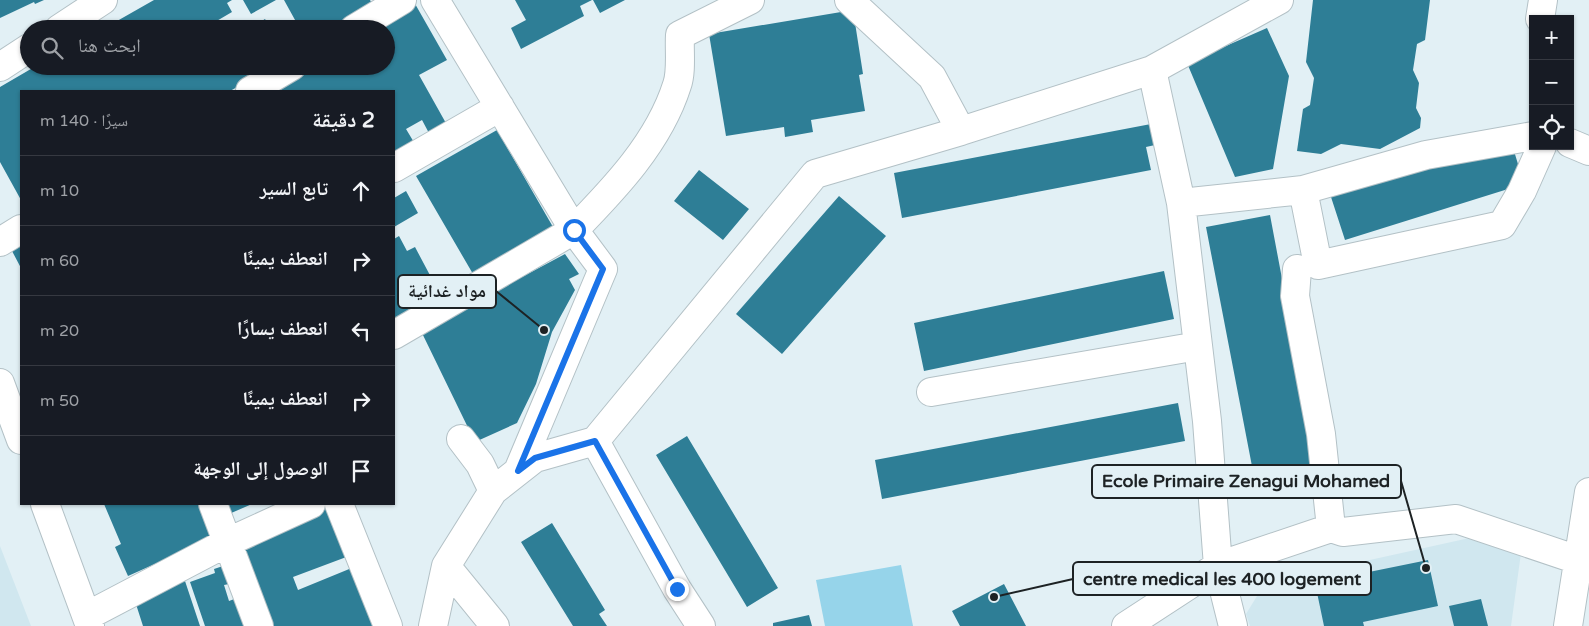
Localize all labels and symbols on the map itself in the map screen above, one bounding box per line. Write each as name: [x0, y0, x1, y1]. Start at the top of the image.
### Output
route start: [563, 219, 586, 242]
callout: مواد غدائية: [398, 275, 496, 308]
text: مواد غدائية: [408, 280, 486, 302]
callout: Ecole Primaire Zenagui Mohamed: [1092, 465, 1401, 498]
text: Ecole Primaire Zenagui Mohamed: [1102, 470, 1390, 492]
callout: centre medical les 400 logement: [1073, 562, 1371, 595]
text: centre medical les 400 logement: [1083, 568, 1361, 590]
route end: [666, 578, 689, 601]

